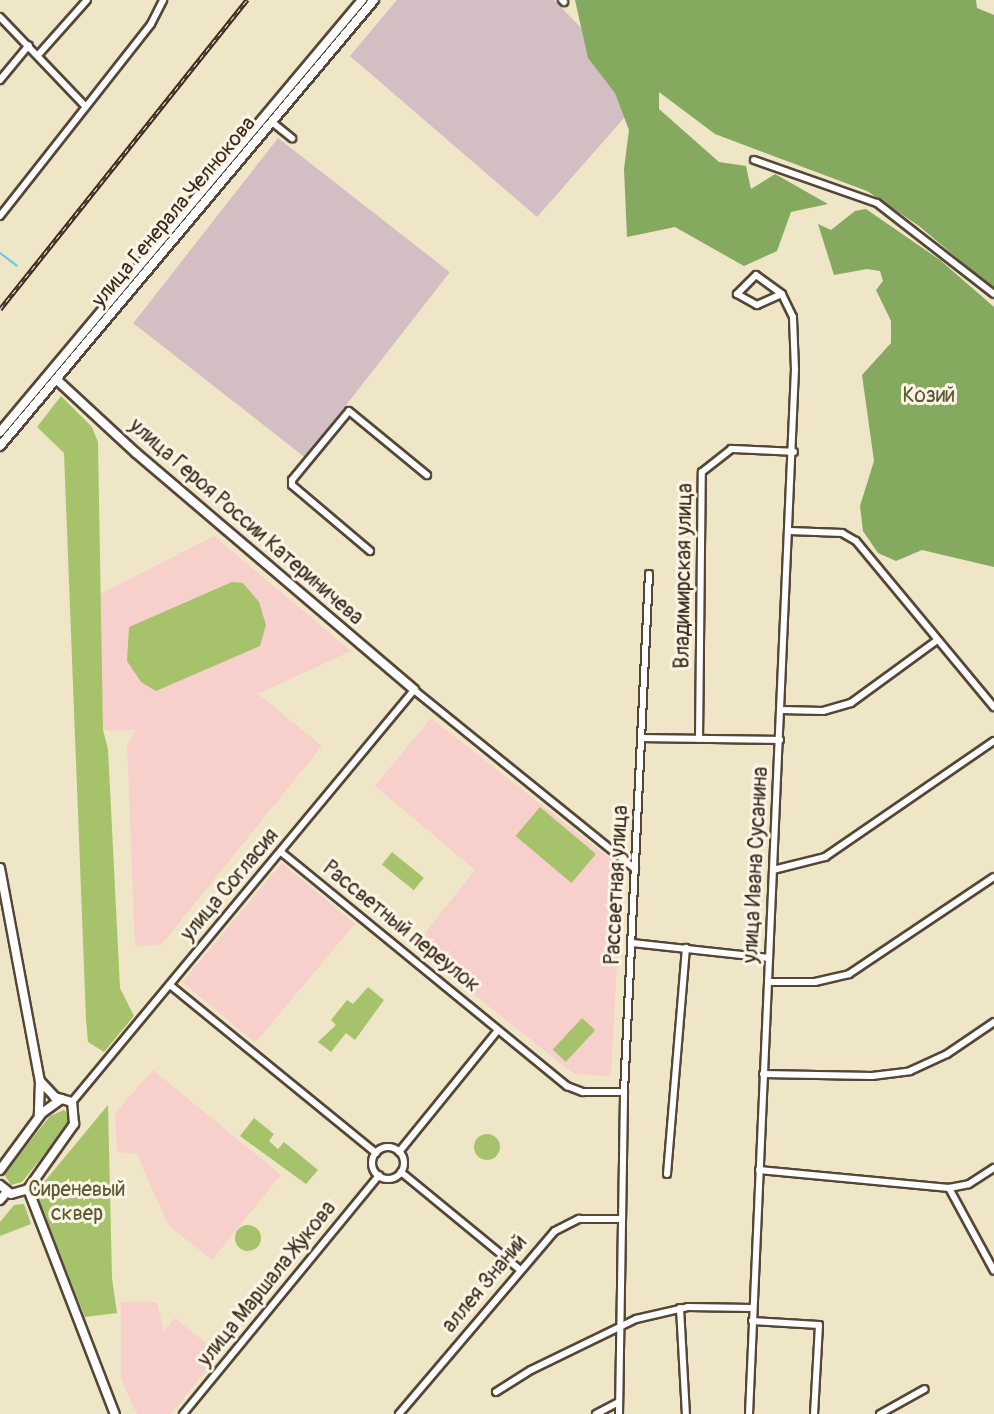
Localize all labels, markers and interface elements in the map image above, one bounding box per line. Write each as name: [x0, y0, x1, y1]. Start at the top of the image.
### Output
street label: улица Генерала Челнокова: [87, 112, 261, 312]
park label: Козий: [903, 383, 955, 409]
street label: улица Героя России Катериничева: [124, 413, 368, 631]
street label: Владимирская улица: [670, 483, 698, 669]
street label: улица Ивана Сусанина: [738, 766, 774, 964]
street label: Рассветная улица: [600, 805, 634, 965]
street label: улица Согласия: [176, 824, 284, 946]
street label: Рассветный переулок: [317, 856, 485, 998]
park label: Сиреневый сквер: [28, 1177, 126, 1227]
street label: улица Маршала Жукова: [193, 1196, 341, 1372]
street label: аллея Знаний: [437, 1230, 533, 1338]

